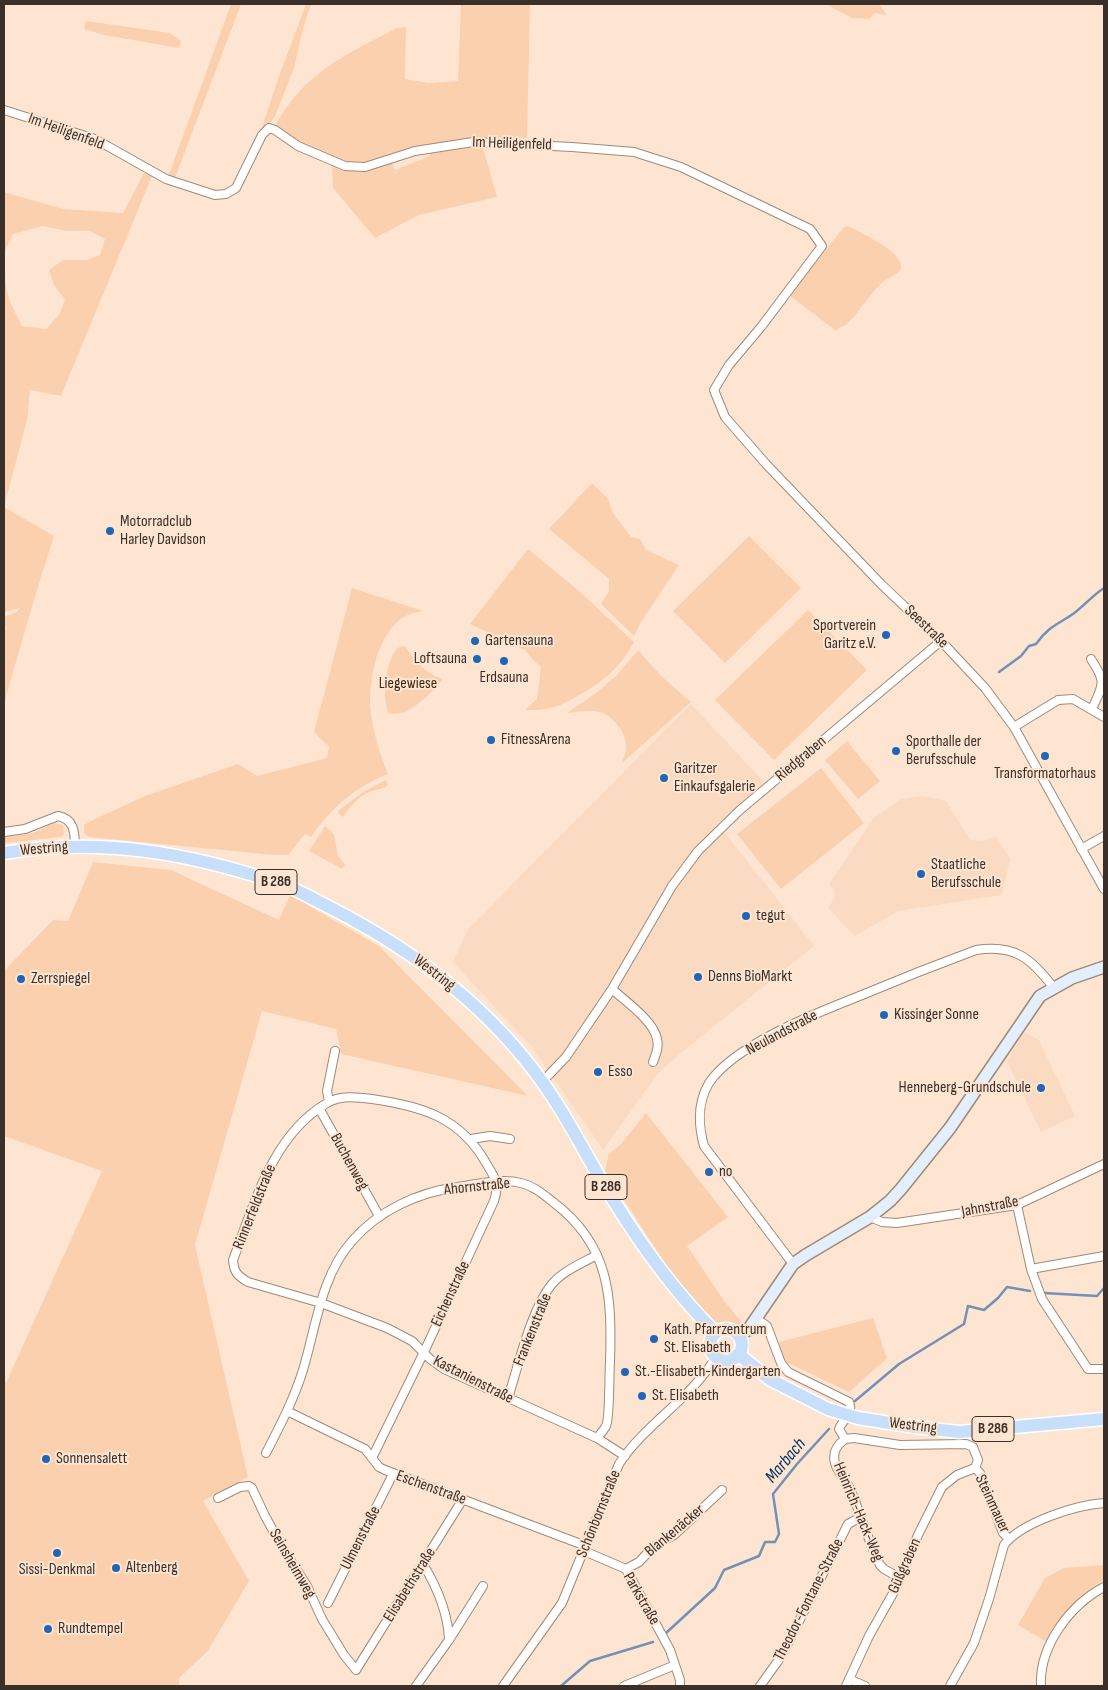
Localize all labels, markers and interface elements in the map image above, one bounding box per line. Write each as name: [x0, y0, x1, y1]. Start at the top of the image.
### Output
street label: Im Heiligenfeld: [25, 109, 107, 155]
street label: Im Heiligenfeld: [472, 133, 552, 155]
place label: Motorradclub Harley Davidson: [120, 512, 206, 550]
marker: Motorradclub Harley Davidson: [104, 525, 116, 537]
street label: Seestraße: [900, 601, 952, 653]
place label: Sportverein Garitz e.V.: [813, 616, 876, 654]
marker: Sportverein Garitz e.V.: [880, 629, 892, 641]
place label: Gartensauna: [485, 631, 553, 651]
marker: Gartensauna: [469, 635, 481, 647]
place label: Loftsauna: [414, 649, 467, 669]
marker: Loftsauna: [471, 653, 483, 665]
marker: Erdsauna: [498, 655, 510, 667]
place label: Erdsauna: [479, 668, 529, 688]
park label: Liegewiese: [379, 674, 437, 694]
place label: FitnessArena: [501, 730, 571, 750]
street label: Riedgraben: [772, 732, 830, 786]
place label: Sporthalle der Berufsschule: [906, 732, 981, 770]
marker: FitnessArena: [485, 734, 497, 746]
marker: Sporthalle der Berufsschule: [890, 745, 902, 757]
marker: Transformatorhaus: [1039, 750, 1051, 762]
place label: Garitzer Einkaufsgalerie: [674, 759, 755, 797]
place label: Transformatorhaus: [994, 764, 1096, 784]
marker: Garitzer Einkaufsgalerie: [658, 772, 670, 784]
street label: Westring: [19, 837, 69, 861]
place label: Staatliche Berufsschule: [931, 855, 1001, 893]
marker: Staatliche Berufsschule: [915, 868, 927, 880]
road number: B 286: [255, 870, 297, 894]
place label: tegut: [756, 906, 785, 926]
marker: tegut: [740, 910, 752, 922]
street label: Westring: [409, 951, 459, 995]
place label: Denns BioMarkt: [708, 967, 792, 987]
place label: Zerrspiegel: [31, 969, 90, 989]
marker: Denns BioMarkt: [692, 971, 704, 983]
marker: Zerrspiegel: [15, 973, 27, 985]
place label: Kissinger Sonne: [894, 1005, 979, 1025]
street label: Neulandstraße: [743, 1006, 821, 1060]
marker: Kissinger Sonne: [878, 1009, 890, 1021]
place label: Esso: [608, 1062, 633, 1082]
marker: Esso: [592, 1066, 604, 1078]
place label: Henneberg-Grundschule: [899, 1078, 1031, 1098]
marker: Henneberg-Grundschule: [1035, 1082, 1047, 1094]
street label: Buchenweg: [326, 1130, 372, 1194]
street label: Rinnerfeldstraße: [229, 1162, 281, 1252]
place label: no: [719, 1162, 732, 1182]
marker: no: [703, 1166, 715, 1178]
street label: Ahornstraße: [443, 1174, 511, 1200]
road number: B 286: [585, 1174, 627, 1200]
street label: Jahnstraße: [960, 1192, 1020, 1222]
street label: Eichenstraße: [427, 1258, 475, 1330]
street label: Frankenstraße: [510, 1291, 556, 1369]
place label: Kath. Pfarrzentrum St. Elisabeth: [664, 1320, 767, 1358]
marker: Kath. Pfarrzentrum St. Elisabeth: [648, 1333, 660, 1345]
street label: Kastanienstraße: [430, 1352, 516, 1408]
place label: St.-Elisabeth-Kindergarten: [635, 1362, 781, 1382]
marker: St.-Elisabeth-Kindergarten: [619, 1366, 631, 1378]
place label: St. Elisabeth: [652, 1386, 719, 1406]
marker: St. Elisabeth: [636, 1390, 648, 1402]
street label: Westring: [888, 1414, 938, 1438]
road number: B 286: [972, 1416, 1014, 1442]
water label: Marbach: [761, 1434, 811, 1488]
place label: Sonnensalett: [56, 1449, 127, 1469]
marker: Sonnensalett: [40, 1453, 52, 1465]
street label: Heinrich-Hack-Weg: [828, 1459, 888, 1565]
street label: Eschenstraße: [393, 1466, 469, 1510]
street label: Schönbornstraße: [573, 1467, 625, 1561]
street label: Steinmauer: [970, 1472, 1014, 1536]
street label: Blankenäcker: [641, 1501, 709, 1561]
street label: Ulmenstraße: [337, 1503, 385, 1573]
street label: Seinsheimweg: [264, 1526, 320, 1602]
street label: Theodor-Fontane-Straße: [770, 1536, 848, 1664]
street label: Güßgraben: [884, 1536, 926, 1596]
street label: Elisabethstraße: [380, 1544, 440, 1626]
marker: Sissi-Denkmal: [51, 1547, 63, 1559]
place label: Altenberg: [126, 1558, 178, 1578]
place label: Sissi-Denkmal: [19, 1560, 95, 1580]
marker: Altenberg: [110, 1562, 122, 1574]
street label: Parkstraße: [618, 1569, 664, 1629]
place label: Rundtempel: [58, 1619, 123, 1639]
marker: Rundtempel: [42, 1623, 54, 1635]

